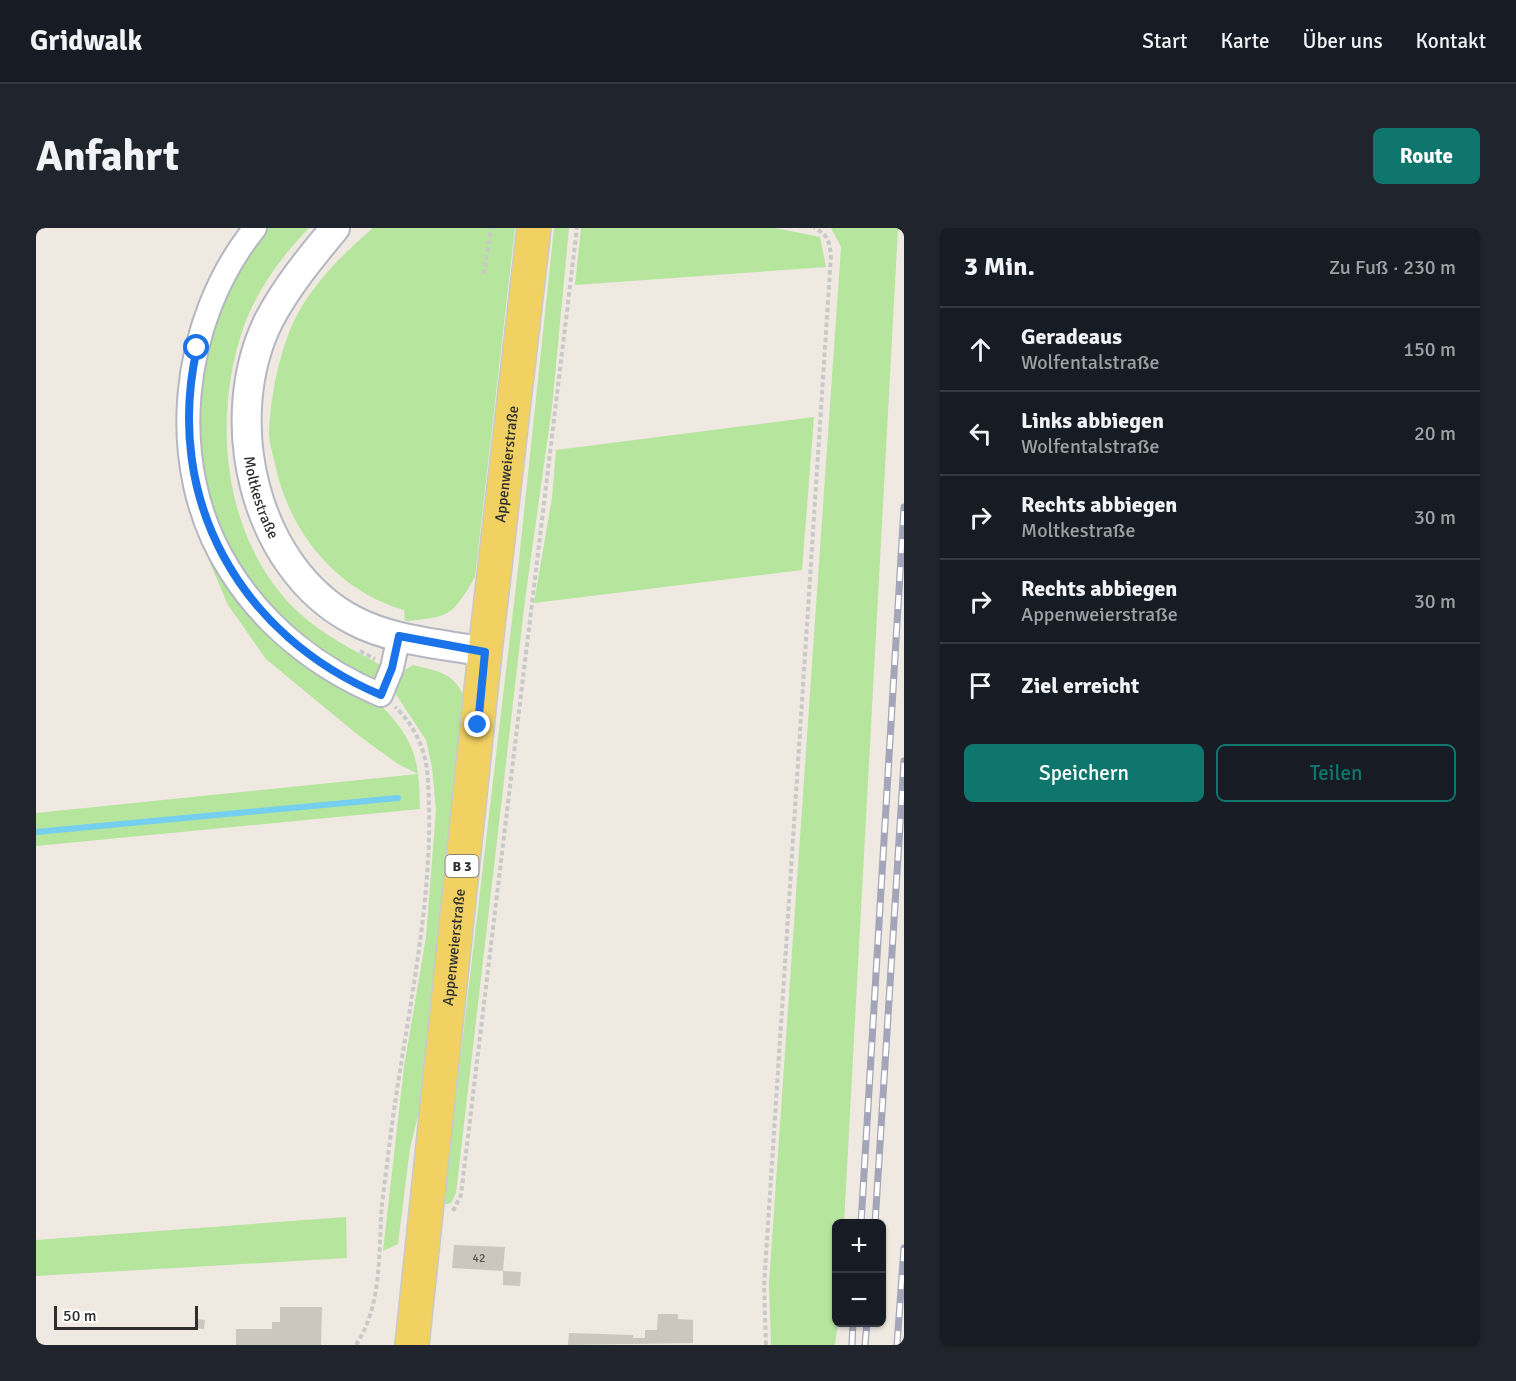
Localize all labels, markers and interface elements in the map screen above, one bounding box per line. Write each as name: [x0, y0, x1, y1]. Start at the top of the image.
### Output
text: Gridwalk: [30, 24, 142, 58]
text: Start: [1142, 28, 1187, 54]
text: Karte: [1220, 28, 1269, 54]
text: Über uns: [1302, 28, 1383, 54]
text: Kontakt: [1416, 28, 1486, 54]
button: Route: [1373, 128, 1480, 184]
text: Anfahrt: [36, 131, 179, 182]
text: 3 Min.: [964, 251, 1035, 283]
text: Zu Fuß · 230 m: [1329, 255, 1456, 280]
text: Geradeaus: [1021, 323, 1122, 350]
icon: ahead: [964, 333, 997, 366]
route start: [183, 334, 209, 360]
text: 150 m: [1403, 337, 1456, 362]
text: Wolfentalstraße: [1021, 350, 1159, 375]
street label: Appenweierstraße: [491, 405, 522, 524]
text: Links abbiegen: [1021, 407, 1164, 434]
icon: left: [964, 417, 997, 450]
text: 20 m: [1414, 421, 1456, 446]
text: Wolfentalstraße: [1021, 434, 1159, 459]
street label: Moltkestraße: [240, 455, 283, 542]
text: Rechts abbiegen: [1021, 491, 1177, 518]
icon: right: [964, 501, 997, 534]
text: 30 m: [1414, 505, 1456, 530]
text: Moltkestraße: [1021, 518, 1135, 543]
text: Rechts abbiegen: [1021, 575, 1177, 602]
icon: right: [964, 585, 997, 618]
text: 30 m: [1414, 589, 1456, 614]
text: Appenweierstraße: [1021, 602, 1178, 627]
icon: arrive: [964, 669, 997, 702]
text: Ziel erreicht: [1021, 672, 1139, 699]
route end: [464, 711, 490, 737]
button: Speichern: [964, 744, 1204, 802]
button: Teilen: [1216, 744, 1456, 802]
road number: B 3: [446, 855, 478, 877]
street label: Appenweierstraße: [439, 888, 469, 1007]
map controls: [832, 1219, 886, 1327]
button: +: [832, 1219, 886, 1273]
house number: 42: [473, 1251, 485, 1266]
button: −: [832, 1273, 886, 1327]
scale bar: [54, 1303, 198, 1330]
text: 50 m: [63, 1306, 97, 1326]

